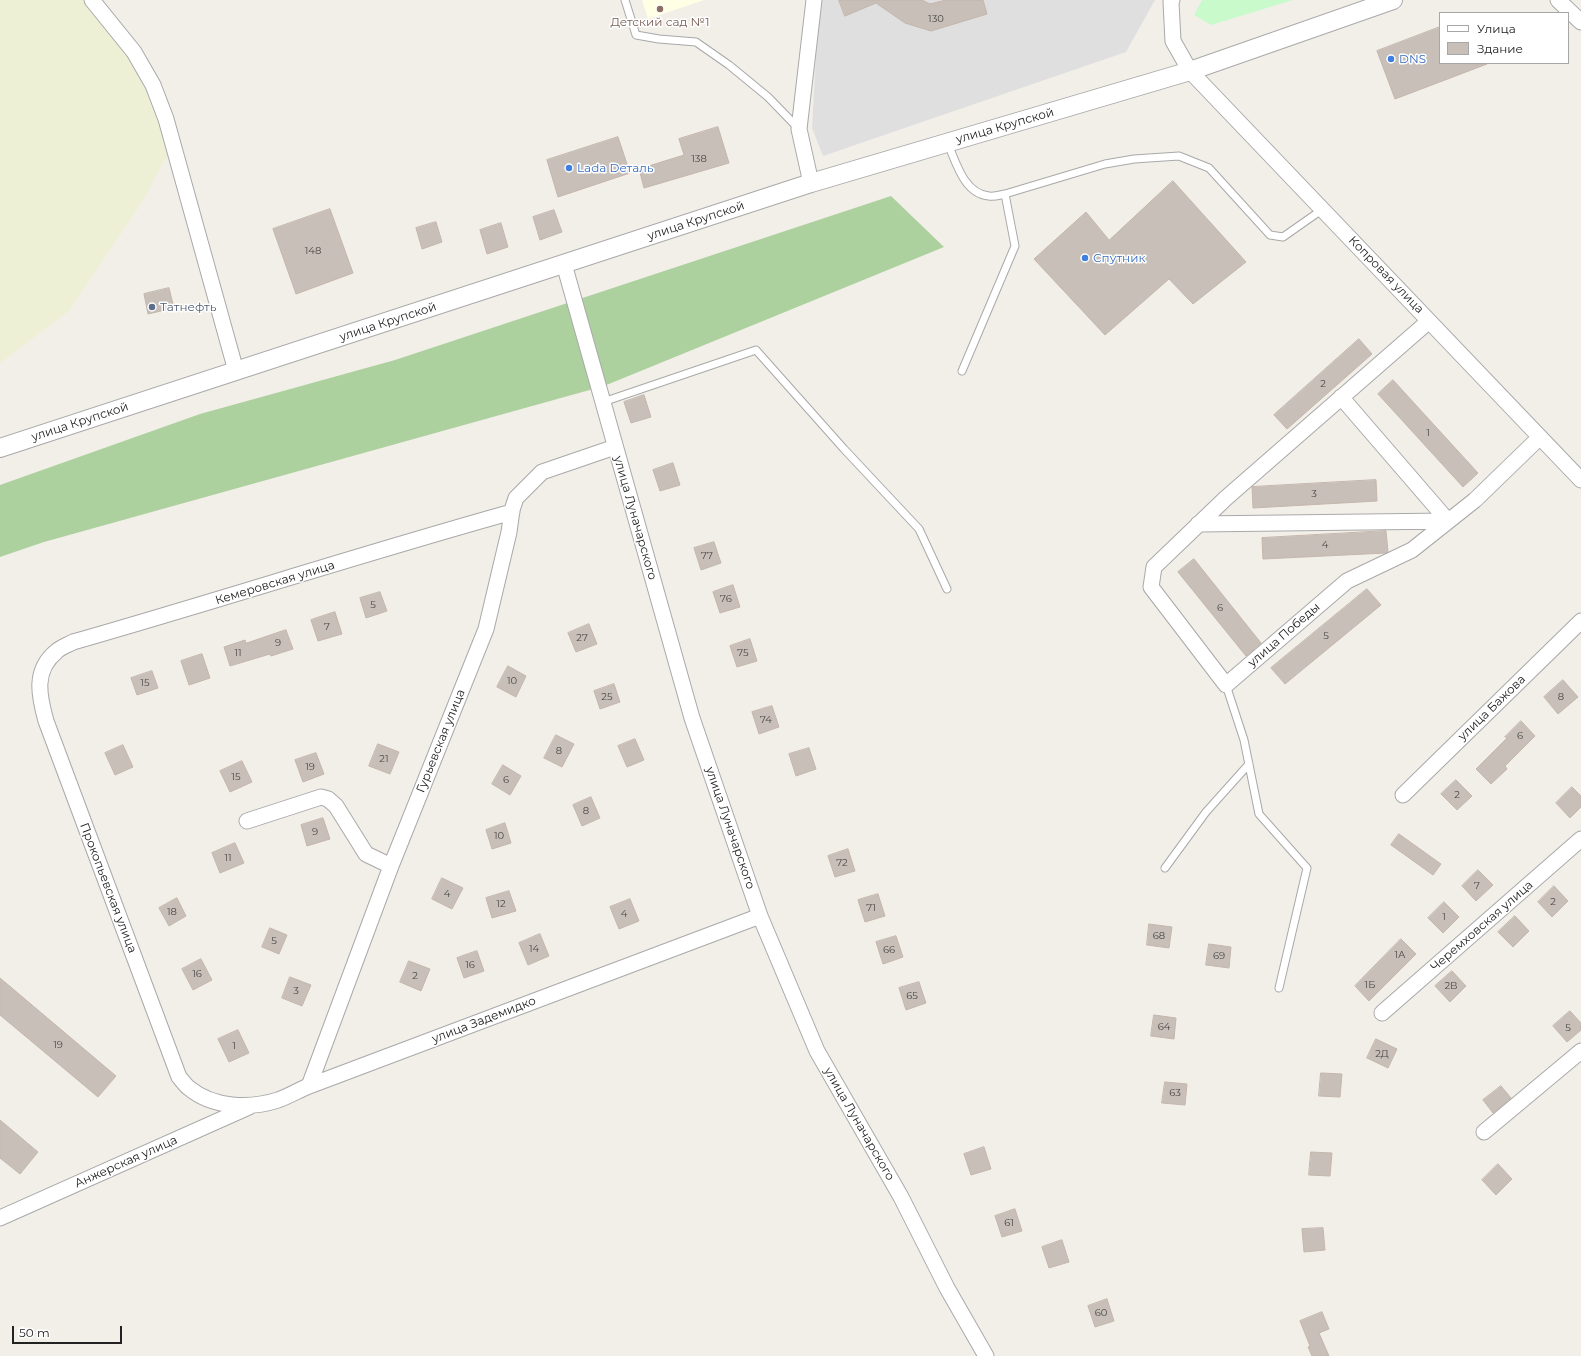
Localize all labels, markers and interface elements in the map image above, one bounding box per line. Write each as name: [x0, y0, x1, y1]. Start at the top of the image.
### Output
marker: Детский сад №1: [655, 4, 665, 14]
legend: [1439, 12, 1569, 64]
house number: 130: [928, 13, 944, 25]
place label: Детский сад №1: [610, 15, 710, 29]
text: Улица: [1477, 21, 1516, 36]
text: Здание: [1477, 41, 1523, 56]
place label: DNS: [1399, 52, 1426, 66]
marker: DNS: [1386, 54, 1396, 64]
street label: улица Крупской: [954, 105, 1056, 147]
house number: 138: [691, 153, 707, 165]
place label: Lada Dеталь: [577, 161, 654, 175]
marker: Lada Dеталь: [564, 163, 574, 173]
street label: улица Крупской: [646, 199, 746, 243]
street label: Копровая улица: [1345, 233, 1427, 317]
house number: 148: [305, 245, 321, 257]
place label: Спутник: [1093, 251, 1145, 265]
marker: Спутник: [1080, 253, 1090, 263]
place label: Татнефть: [160, 300, 217, 314]
street label: улица Крупской: [338, 300, 438, 344]
marker: Татнефть: [147, 302, 157, 312]
house number: 2: [1320, 378, 1326, 390]
street label: улица Крупской: [30, 400, 130, 444]
house number: 1: [1426, 427, 1430, 439]
street label: улица Луначарского: [610, 454, 660, 582]
house number: 3: [1311, 488, 1317, 500]
house number: 4: [1322, 539, 1328, 551]
house number: 77: [701, 550, 713, 562]
street label: Кемеровская улица: [214, 558, 336, 608]
house number: 76: [720, 593, 732, 605]
house number: 5: [370, 599, 376, 611]
street label: улица Победы: [1245, 600, 1323, 670]
house number: 6: [1217, 602, 1223, 614]
house number: 7: [324, 621, 330, 633]
house number: 5: [1323, 630, 1329, 642]
house number: 27: [576, 632, 588, 644]
house number: 9: [275, 637, 281, 649]
house number: 11: [234, 647, 242, 659]
house number: 75: [737, 647, 749, 659]
street label: улица Бажова: [1455, 672, 1529, 744]
house number: 10: [507, 675, 517, 687]
house number: 15: [140, 677, 150, 689]
street label: Гурьевская улица: [414, 687, 468, 795]
house number: 25: [601, 691, 613, 703]
house number: 8: [1558, 691, 1564, 703]
house number: 74: [760, 714, 772, 726]
house number: 6: [1517, 730, 1523, 742]
house number: 8: [556, 745, 562, 757]
house number: 21: [379, 753, 389, 765]
house number: 19: [305, 761, 315, 773]
street label: улица Луначарского: [702, 765, 758, 891]
house number: 15: [231, 771, 241, 783]
house number: 6: [503, 774, 509, 786]
house number: 2: [1454, 789, 1460, 801]
house number: 8: [583, 805, 589, 817]
street label: Прокопьевская улица: [77, 821, 139, 955]
house number: 9: [312, 826, 318, 838]
house number: 10: [494, 830, 504, 842]
house number: 11: [224, 852, 232, 864]
house number: 72: [836, 857, 848, 869]
street label: Черемховская улица: [1428, 878, 1536, 974]
house number: 7: [1474, 880, 1480, 892]
house number: 4: [444, 888, 450, 900]
house number: 2: [1550, 896, 1556, 908]
house number: 12: [496, 898, 506, 910]
house number: 71: [866, 902, 876, 914]
house number: 18: [167, 906, 177, 918]
house number: 4: [621, 908, 627, 920]
house number: 1: [1442, 911, 1446, 923]
house number: 68: [1153, 930, 1165, 942]
house number: 5: [271, 935, 277, 947]
house number: 14: [529, 943, 539, 955]
house number: 66: [883, 944, 895, 956]
house number: 1А: [1394, 949, 1406, 961]
house number: 69: [1213, 950, 1225, 962]
house number: 16: [465, 959, 475, 971]
house number: 16: [192, 968, 202, 980]
house number: 2: [412, 970, 418, 982]
house number: 1Б: [1365, 979, 1375, 991]
house number: 2В: [1444, 980, 1458, 992]
house number: 3: [293, 985, 299, 997]
house number: 65: [906, 990, 918, 1002]
street label: улица Задемидко: [430, 994, 538, 1046]
house number: 64: [1158, 1021, 1170, 1033]
house number: 5: [1565, 1022, 1571, 1034]
house number: 19: [53, 1039, 63, 1051]
house number: 1: [232, 1040, 236, 1052]
house number: 2Д: [1375, 1048, 1389, 1060]
street label: улица Луначарского: [821, 1065, 897, 1183]
house number: 63: [1169, 1087, 1181, 1099]
street label: Анжерская улица: [72, 1133, 180, 1191]
house number: 61: [1004, 1217, 1014, 1229]
house number: 60: [1095, 1307, 1107, 1319]
scale bar: [14, 1318, 124, 1344]
text: 50 m: [19, 1325, 50, 1340]

